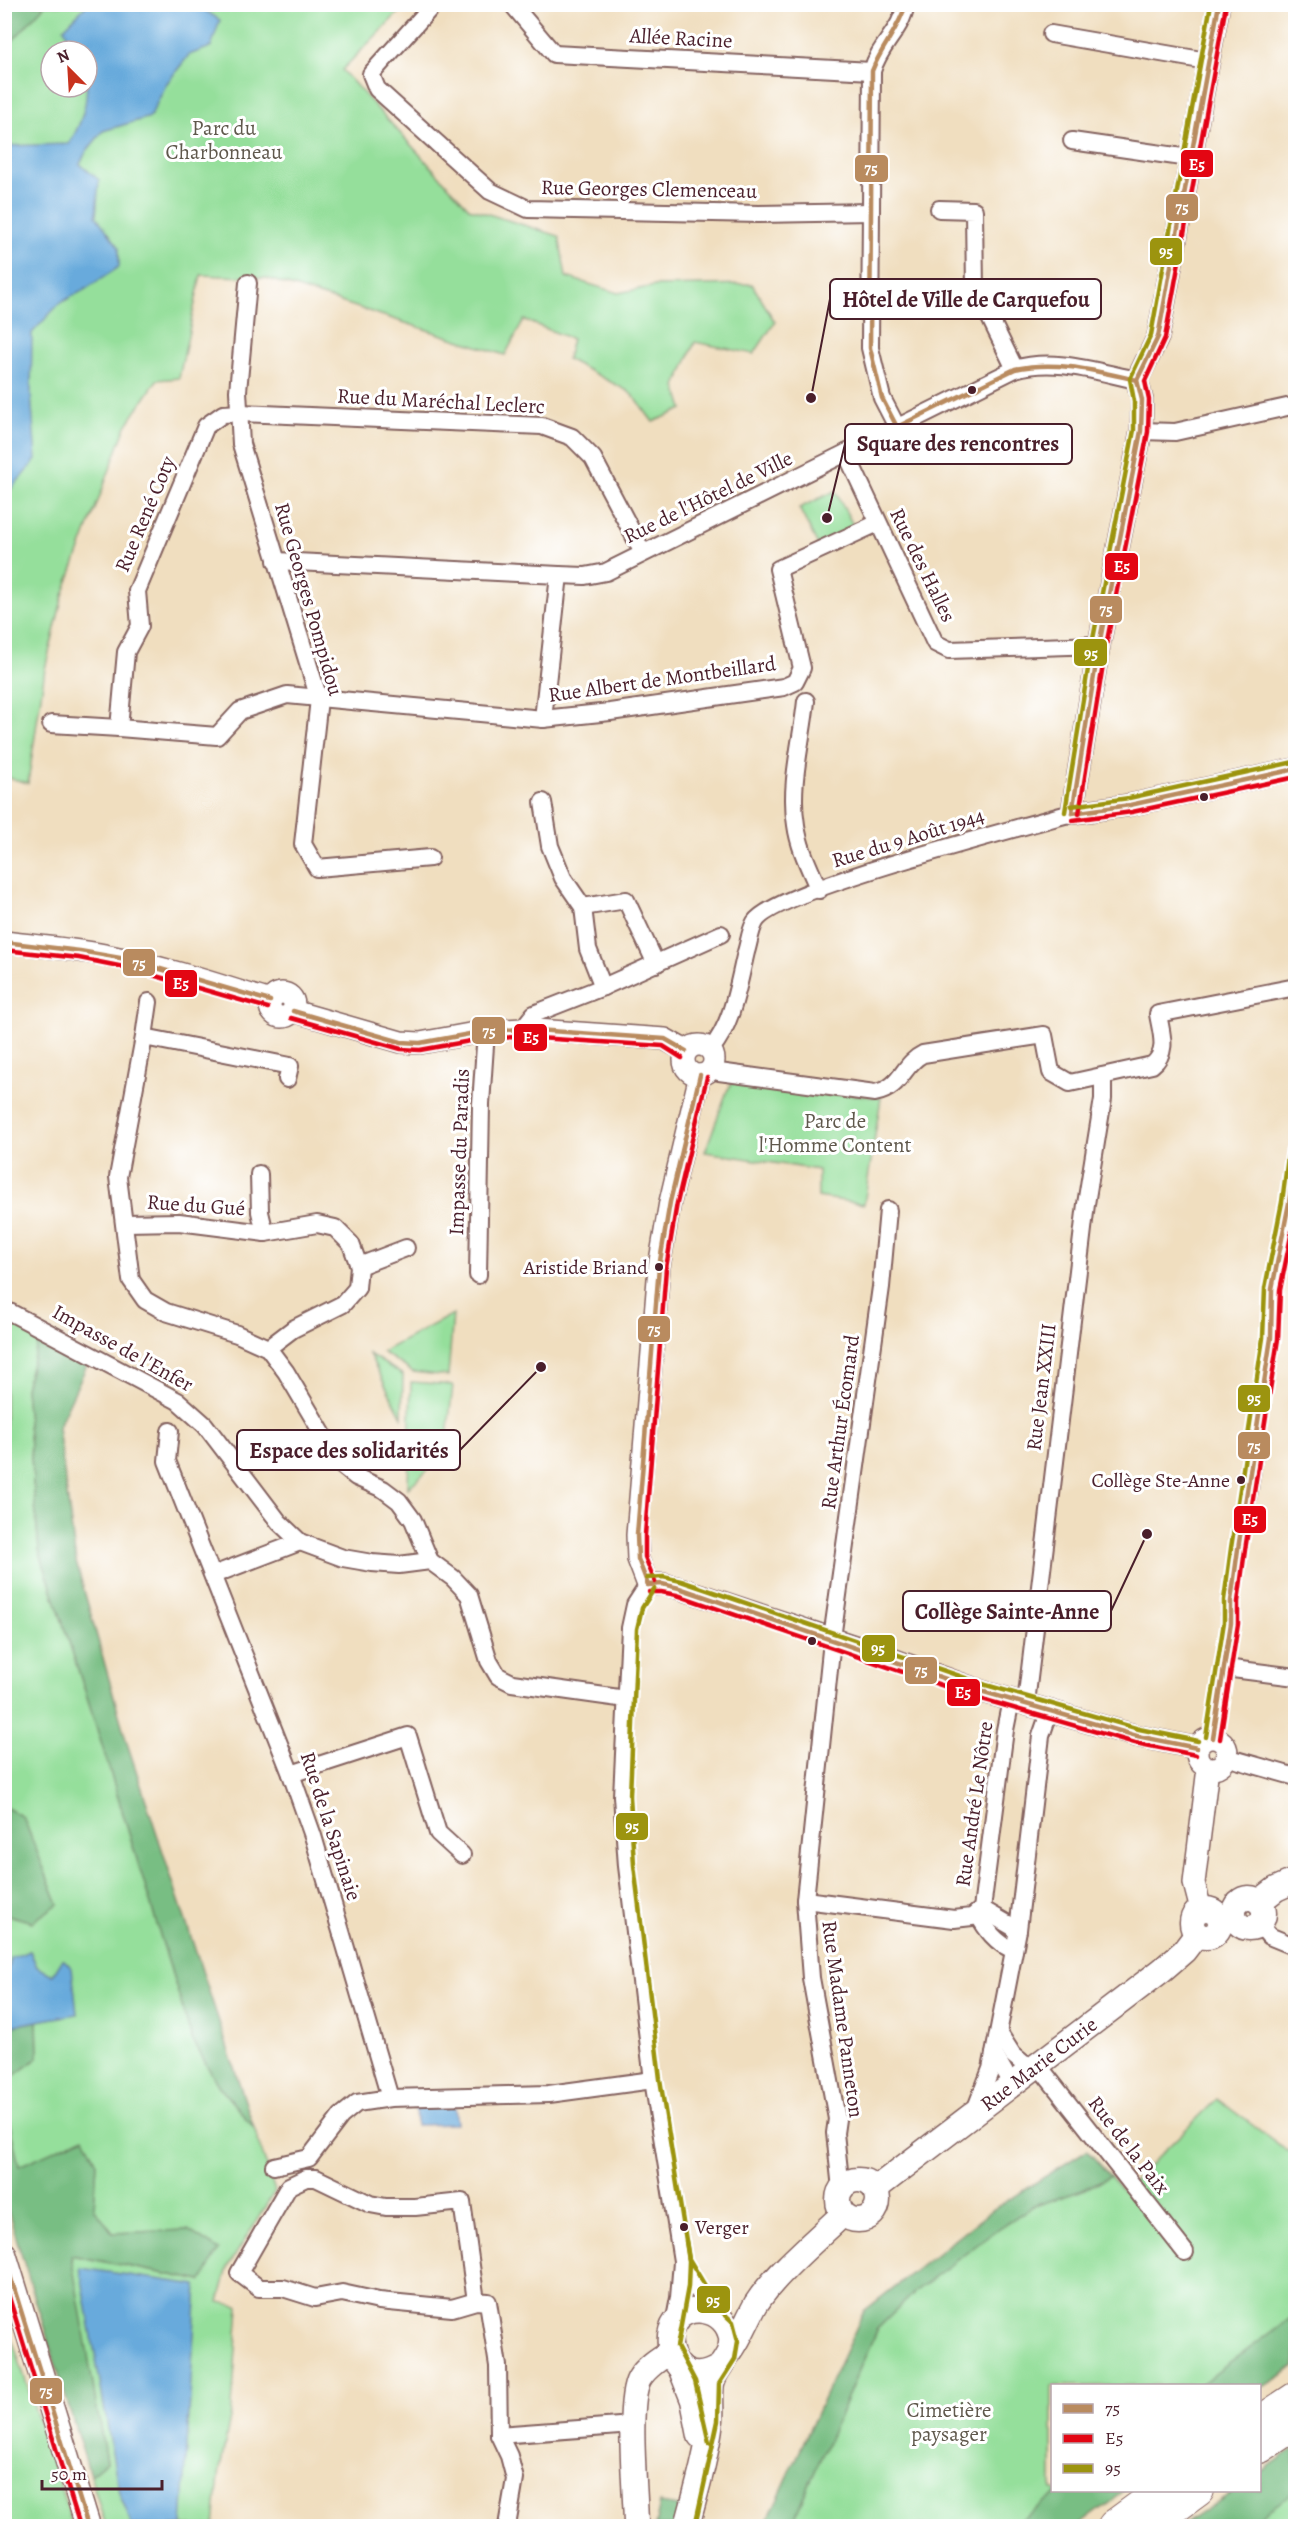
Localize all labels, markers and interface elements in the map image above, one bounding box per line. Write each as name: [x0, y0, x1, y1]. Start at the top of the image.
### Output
street label: Allée Racine: [628, 21, 733, 55]
north arrow: [39, 39, 99, 99]
text: N: [54, 44, 73, 69]
park label: Parc du Charbonneau: [166, 114, 283, 166]
line badge: E5: [1180, 149, 1214, 178]
line badge: 75: [854, 154, 889, 183]
text: E5: [1189, 154, 1205, 176]
text: 75: [864, 158, 878, 180]
street label: Rue Georges Clemenceau: [541, 173, 758, 205]
line badge: 75: [1165, 193, 1199, 222]
text: 75: [1175, 197, 1189, 219]
line badge: 95: [1149, 237, 1183, 266]
text: 95: [1159, 241, 1173, 263]
callout: Hôtel de Ville de Carquefou: [830, 279, 1101, 319]
text: Hôtel de Ville de Carquefou: [842, 285, 1091, 315]
street label: Rue du Maréchal Leclerc: [336, 382, 546, 420]
unlabelled marker: [966, 384, 978, 396]
callout: Square des rencontres: [845, 424, 1072, 464]
text: Square des rencontres: [857, 429, 1059, 459]
street label: Rue de l'Hôtel de Ville: [619, 444, 797, 550]
street label: Rue René Coty: [108, 451, 182, 576]
street label: Rue Georges Pompidou: [268, 499, 350, 700]
street label: Rue des Halles: [883, 503, 963, 627]
line badge: E5: [1104, 552, 1139, 581]
text: E5: [1114, 556, 1130, 578]
line badge: 75: [1089, 595, 1123, 624]
text: 75: [1099, 599, 1113, 621]
line badge: 95: [1073, 638, 1108, 667]
text: 95: [1084, 643, 1098, 665]
street label: Rue Albert de Montbeillard: [546, 649, 778, 709]
unlabelled marker: [1198, 791, 1210, 803]
street label: Rue du 9 Août 1944: [828, 801, 988, 875]
line badge: 75: [122, 948, 156, 977]
text: 75: [132, 953, 146, 975]
line badge: E5: [164, 969, 198, 998]
text: E5: [173, 973, 189, 995]
line badge: 75: [471, 1016, 506, 1045]
text: 75: [482, 1021, 496, 1043]
line badge: E5: [513, 1023, 548, 1052]
text: E5: [523, 1027, 539, 1049]
street label: Impasse du Paradis: [442, 1068, 476, 1236]
park label: Parc de l'Homme Content: [759, 1107, 911, 1159]
street label: Rue du Gué: [146, 1188, 246, 1222]
place label: Aristide Briand: [522, 1254, 648, 1281]
marker: Aristide Briand: [653, 1261, 665, 1273]
street label: Impasse de l'Enfer: [48, 1298, 198, 1398]
line badge: 75: [637, 1315, 671, 1343]
text: 75: [647, 1319, 661, 1341]
street label: Rue Jean XXIII: [1019, 1322, 1063, 1452]
street label: Rue Arthur Écomard: [814, 1332, 866, 1511]
line badge: 95: [1237, 1384, 1271, 1413]
text: 95: [1247, 1388, 1261, 1410]
callout: Espace des solidarités: [237, 1430, 460, 1470]
line badge: 75: [1237, 1431, 1271, 1460]
text: Espace des solidarités: [249, 1436, 449, 1466]
text: 75: [1247, 1436, 1261, 1458]
place label: Collège Ste-Anne: [1092, 1467, 1230, 1494]
marker: Collège Ste-Anne: [1235, 1474, 1247, 1486]
line badge: E5: [1233, 1505, 1267, 1534]
text: E5: [1242, 1509, 1258, 1531]
callout: Collège Sainte-Anne: [903, 1591, 1111, 1631]
text: Collège Sainte-Anne: [915, 1597, 1099, 1627]
line badge: 95: [861, 1634, 896, 1663]
unlabelled marker: [806, 1635, 818, 1647]
text: 95: [871, 1638, 885, 1660]
line badge: 75: [904, 1656, 938, 1685]
text: 75: [914, 1660, 928, 1682]
line badge: E5: [946, 1678, 981, 1707]
text: E5: [955, 1682, 971, 1704]
street label: Rue André Le Nôtre: [949, 1720, 999, 1888]
street label: Rue de la Sapinaie: [294, 1748, 368, 1904]
line badge: 95: [615, 1812, 649, 1841]
text: 95: [625, 1816, 639, 1838]
street label: Rue Madame Panneton: [815, 1919, 871, 2119]
street label: Rue Marie Curie: [975, 2010, 1103, 2118]
street label: Rue de la Paix: [1082, 2090, 1176, 2200]
place label: Verger: [694, 2214, 749, 2241]
marker: Verger: [678, 2221, 690, 2233]
line badge: 95: [696, 2285, 731, 2314]
text: 95: [706, 2290, 720, 2312]
line badge: 75: [29, 2377, 63, 2405]
text: 75: [39, 2381, 53, 2403]
legend: [1051, 2384, 1261, 2492]
park label: Cimetière paysager: [906, 2396, 992, 2448]
text: 75: [1105, 2396, 1120, 2420]
text: E5: [1105, 2426, 1123, 2450]
scale bar: [42, 2453, 162, 2491]
text: 95: [1105, 2456, 1121, 2480]
text: 50 m: [51, 2462, 87, 2486]

